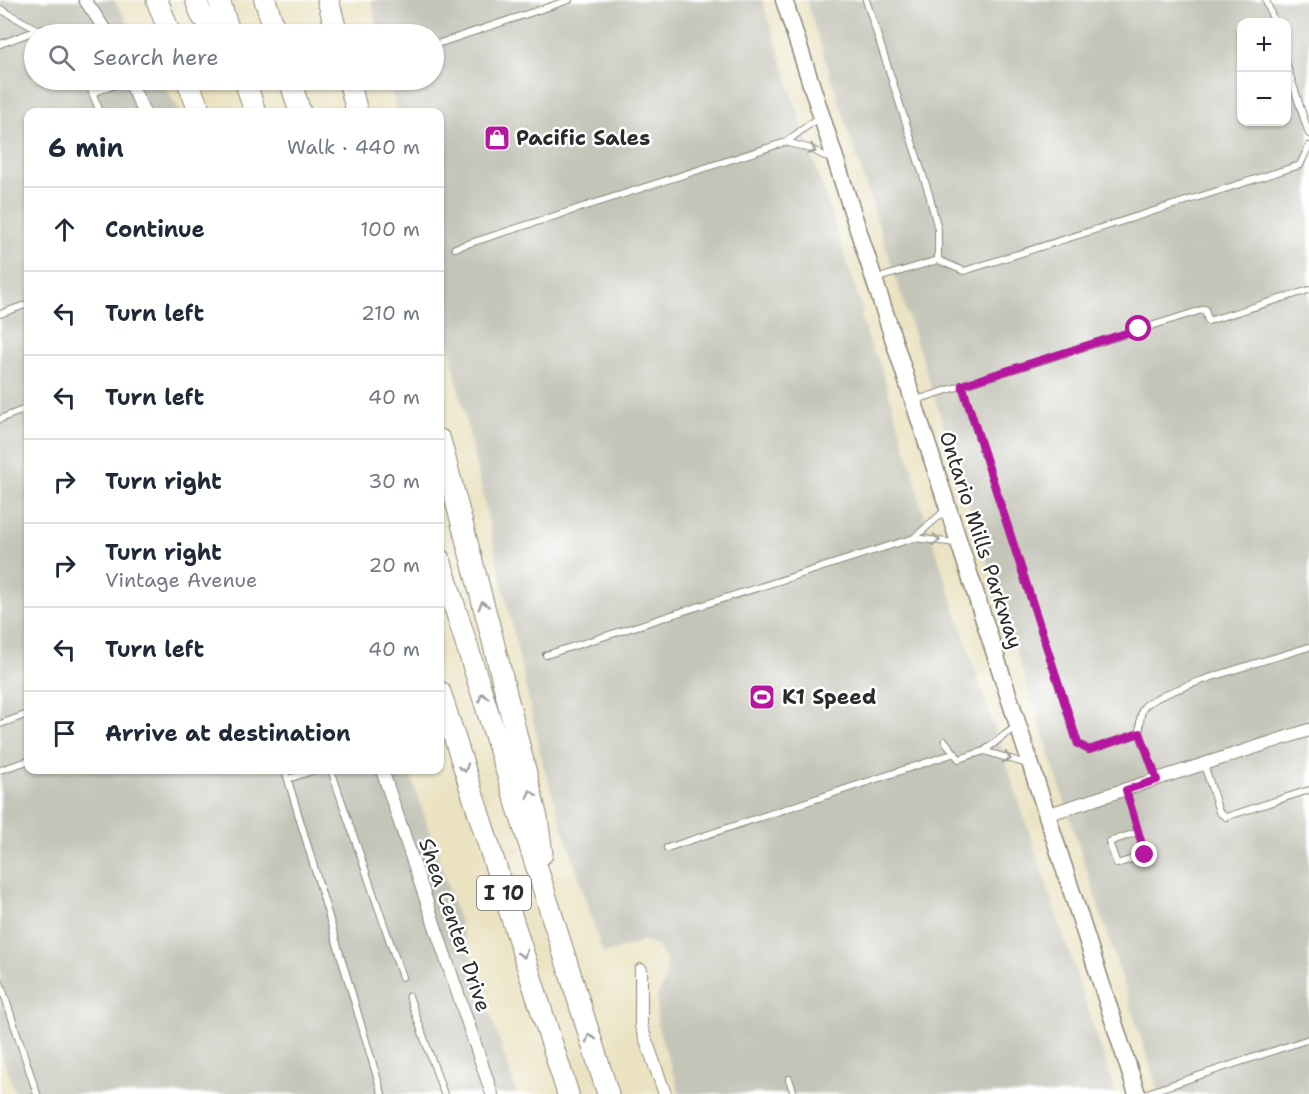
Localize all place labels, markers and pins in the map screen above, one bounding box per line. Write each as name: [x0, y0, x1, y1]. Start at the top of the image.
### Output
shop icon: Pacific Sales: [482, 123, 512, 153]
place label: Pacific Sales: [516, 124, 650, 152]
sports icon: K1 Speed: [747, 682, 777, 712]
place label: K1 Speed: [782, 683, 876, 711]

